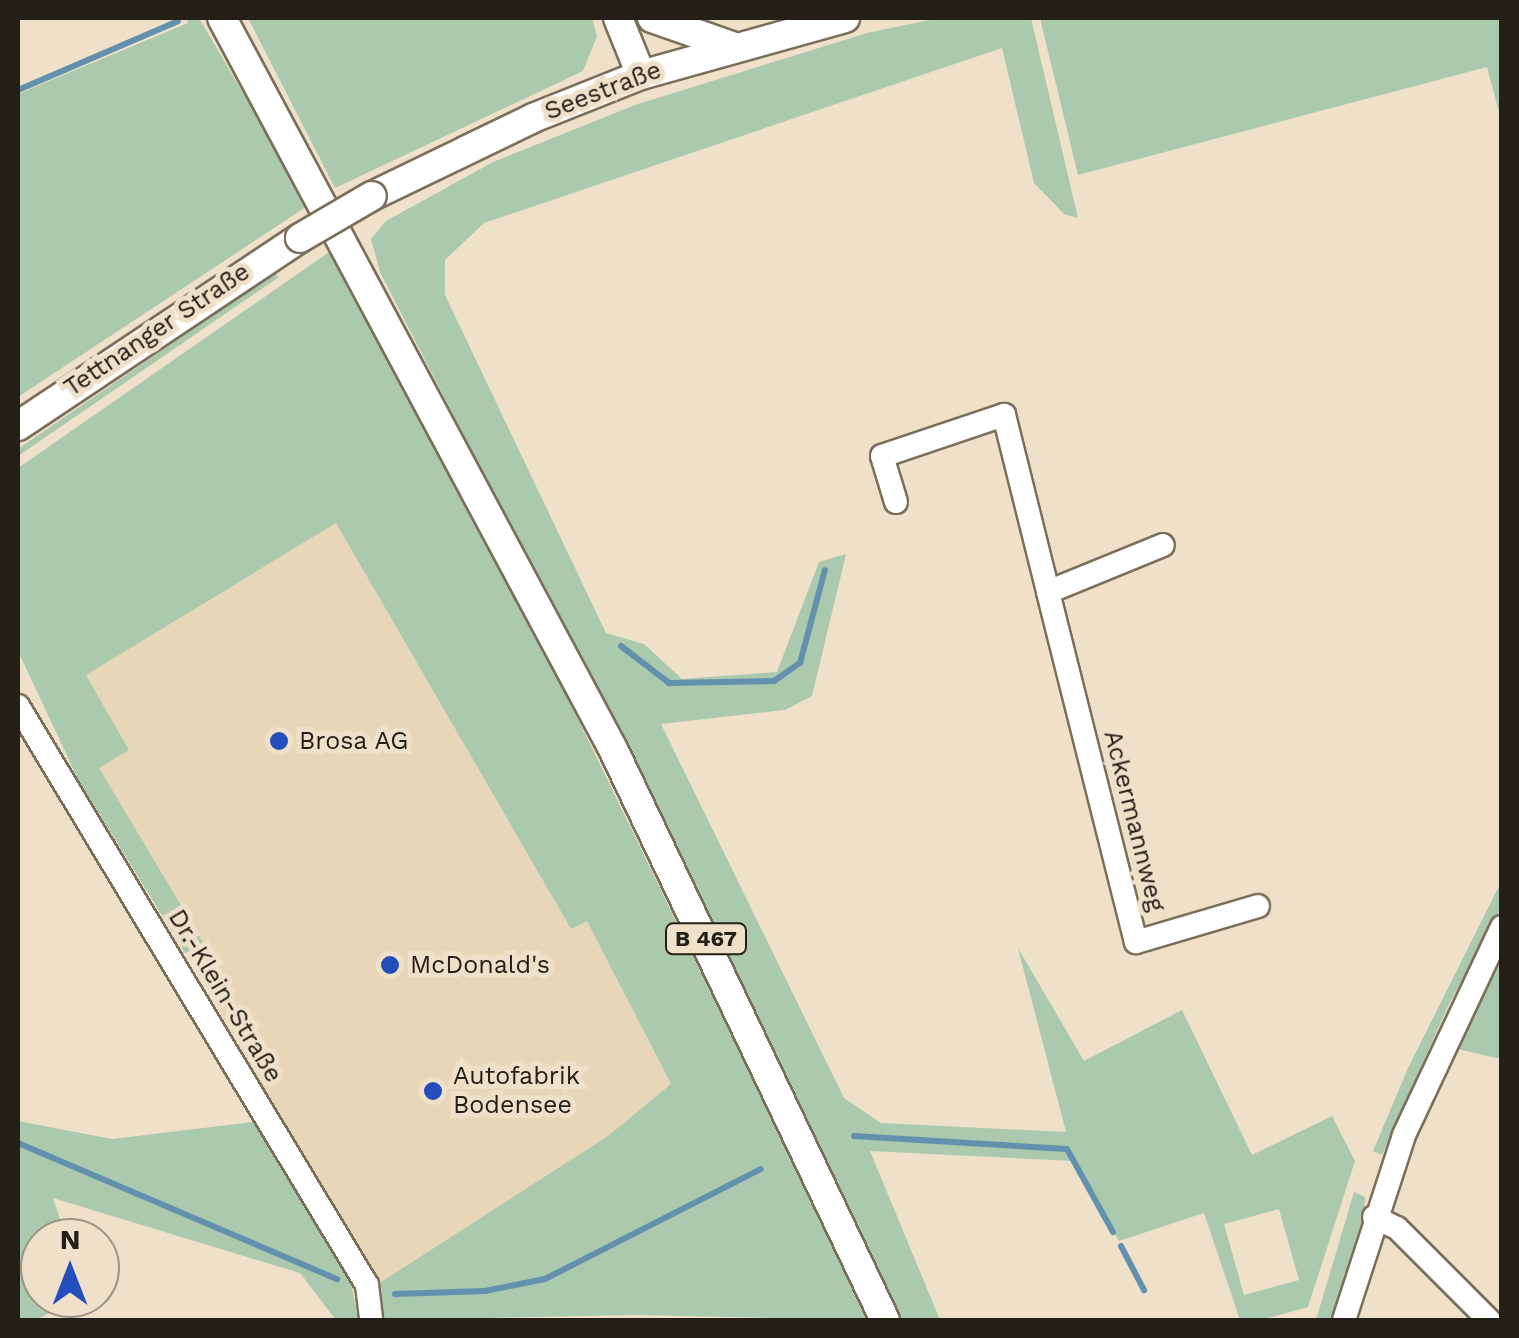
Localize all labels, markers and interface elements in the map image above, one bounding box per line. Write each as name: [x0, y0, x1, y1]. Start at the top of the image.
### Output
street label: Seestraße: [541, 55, 665, 127]
street label: Tettnanger Straße: [58, 257, 256, 403]
place label: Brosa AG: [299, 726, 410, 756]
street label: Ackermannweg: [1097, 727, 1171, 915]
marker: Brosa AG: [268, 730, 290, 752]
street label: Dr.-Klein-Straße: [162, 904, 288, 1088]
road number: B 467: [664, 922, 748, 956]
place label: McDonald's: [410, 950, 550, 980]
marker: McDonald's: [379, 954, 401, 976]
place label: Autofabrik Bodensee: [453, 1062, 580, 1121]
marker: Autofabrik Bodensee: [422, 1080, 444, 1102]
north arrow: [20, 1218, 120, 1318]
text: N: [60, 1223, 80, 1256]

